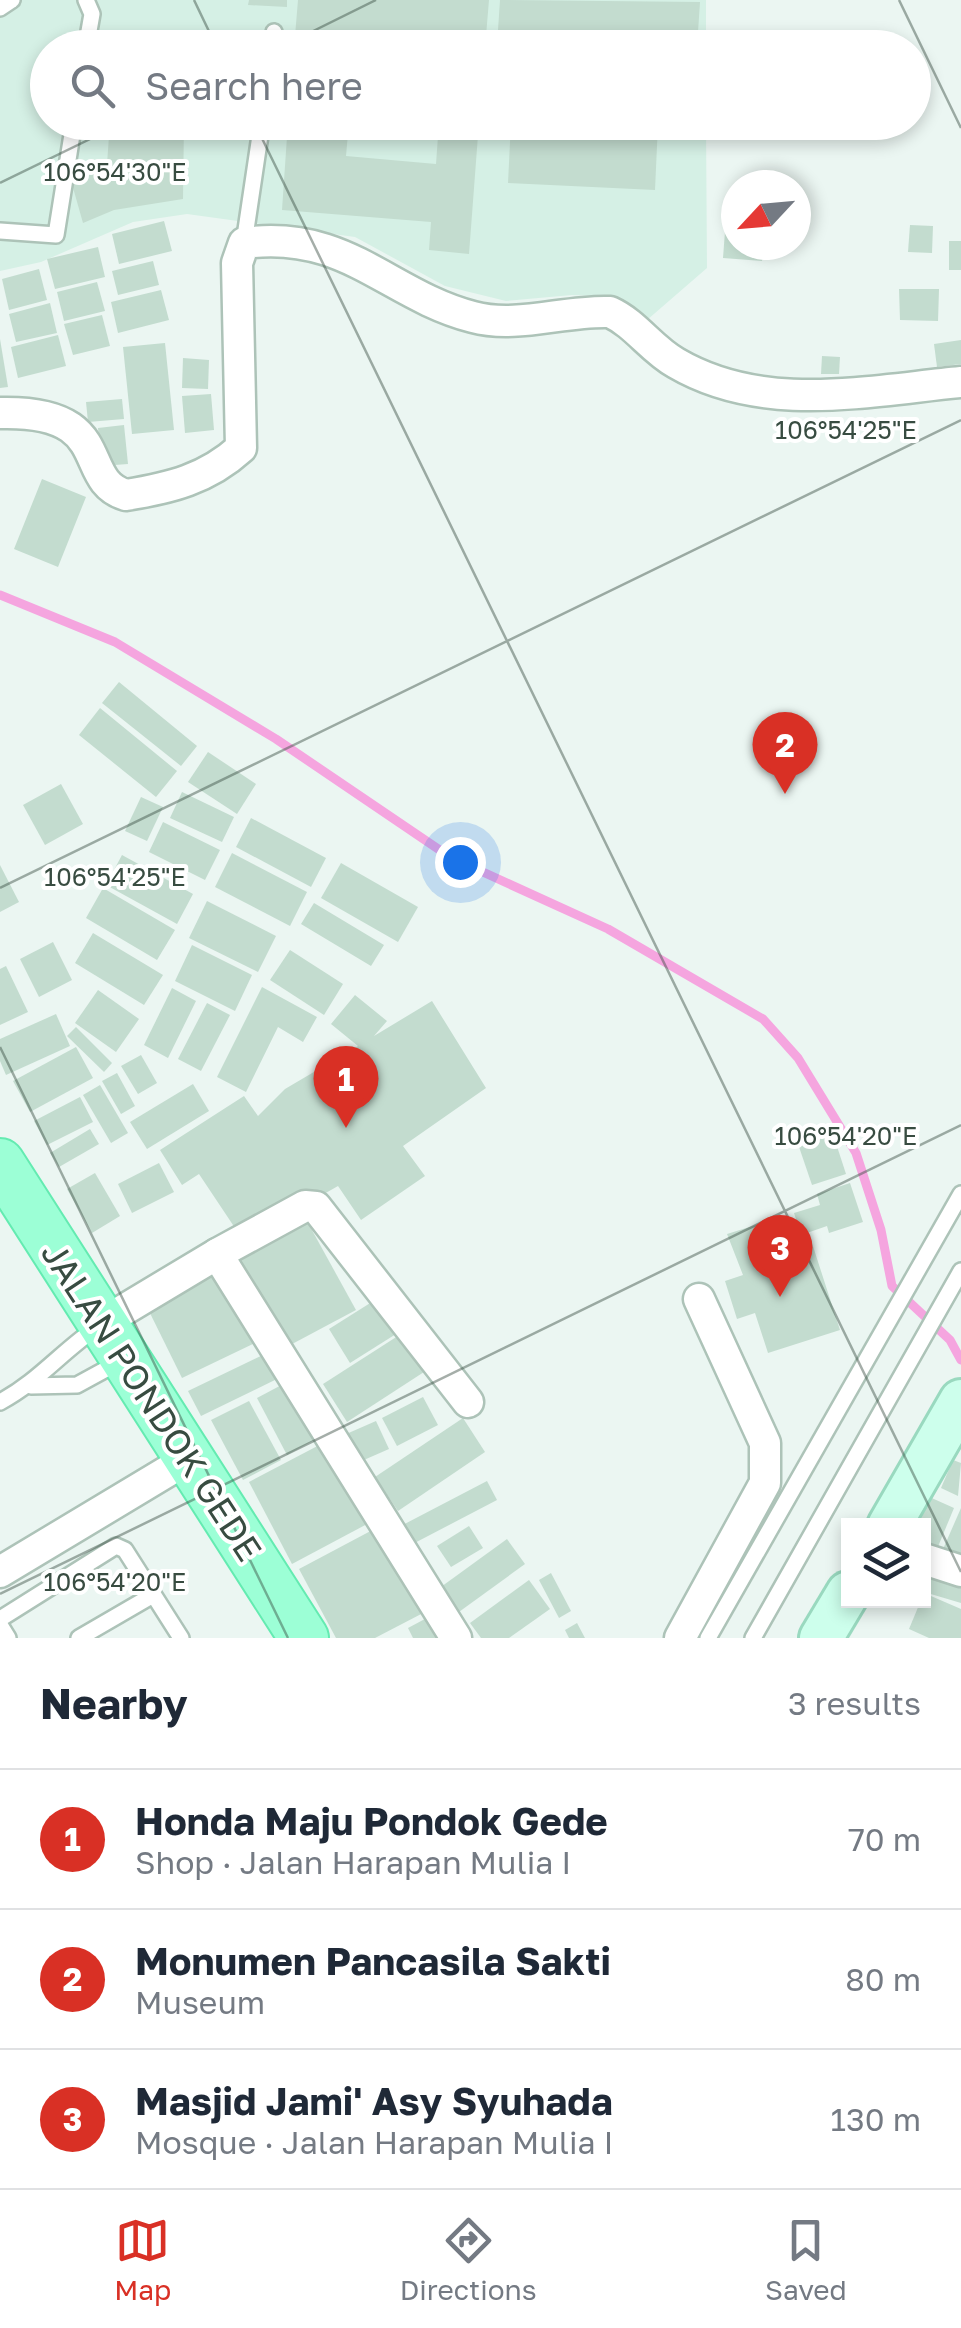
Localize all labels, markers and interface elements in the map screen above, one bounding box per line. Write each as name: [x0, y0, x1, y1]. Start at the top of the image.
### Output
search box: [30, 30, 931, 140]
icon: search: [65, 58, 120, 113]
text: Search here: [145, 63, 363, 108]
text: 106°54'30"E: [44, 156, 186, 187]
north arrow: [721, 170, 811, 260]
text: 106°54'25"E: [775, 414, 917, 445]
pin: 2: [752, 712, 818, 794]
your location: [435, 837, 486, 888]
text: 106°54'25"E: [44, 861, 186, 892]
pin: 1: [314, 1046, 378, 1128]
text: 106°54'20"E: [775, 1120, 917, 1151]
pin: 3: [748, 1214, 812, 1297]
street label: JALAN PONDOK GEDE: [33, 1233, 271, 1569]
map controls: [841, 1518, 931, 1608]
button: layers: [841, 1518, 931, 1608]
text: 106°54'20"E: [44, 1566, 186, 1597]
text: Nearby: [40, 1678, 188, 1728]
text: 3 results: [788, 1684, 921, 1722]
text: Honda Maju Pondok Gede: [135, 1798, 608, 1843]
text: 1: [64, 1820, 81, 1858]
text: 70 m: [848, 1820, 921, 1858]
text: Shop · Jalan Harapan Mulia I: [135, 1843, 571, 1881]
text: Monumen Pancasila Sakti: [135, 1938, 611, 1983]
text: 2: [63, 1960, 82, 1998]
text: 80 m: [845, 1960, 921, 1998]
text: Museum: [135, 1983, 265, 2021]
text: Masjid Jami' Asy Syuhada: [135, 2078, 613, 2123]
text: 3: [63, 2100, 82, 2138]
text: 130 m: [831, 2100, 921, 2138]
text: Mosque · Jalan Harapan Mulia I: [135, 2123, 614, 2161]
tab: Map: [114, 2213, 171, 2306]
tab: Directions: [400, 2213, 537, 2306]
tab: Saved: [765, 2213, 847, 2306]

